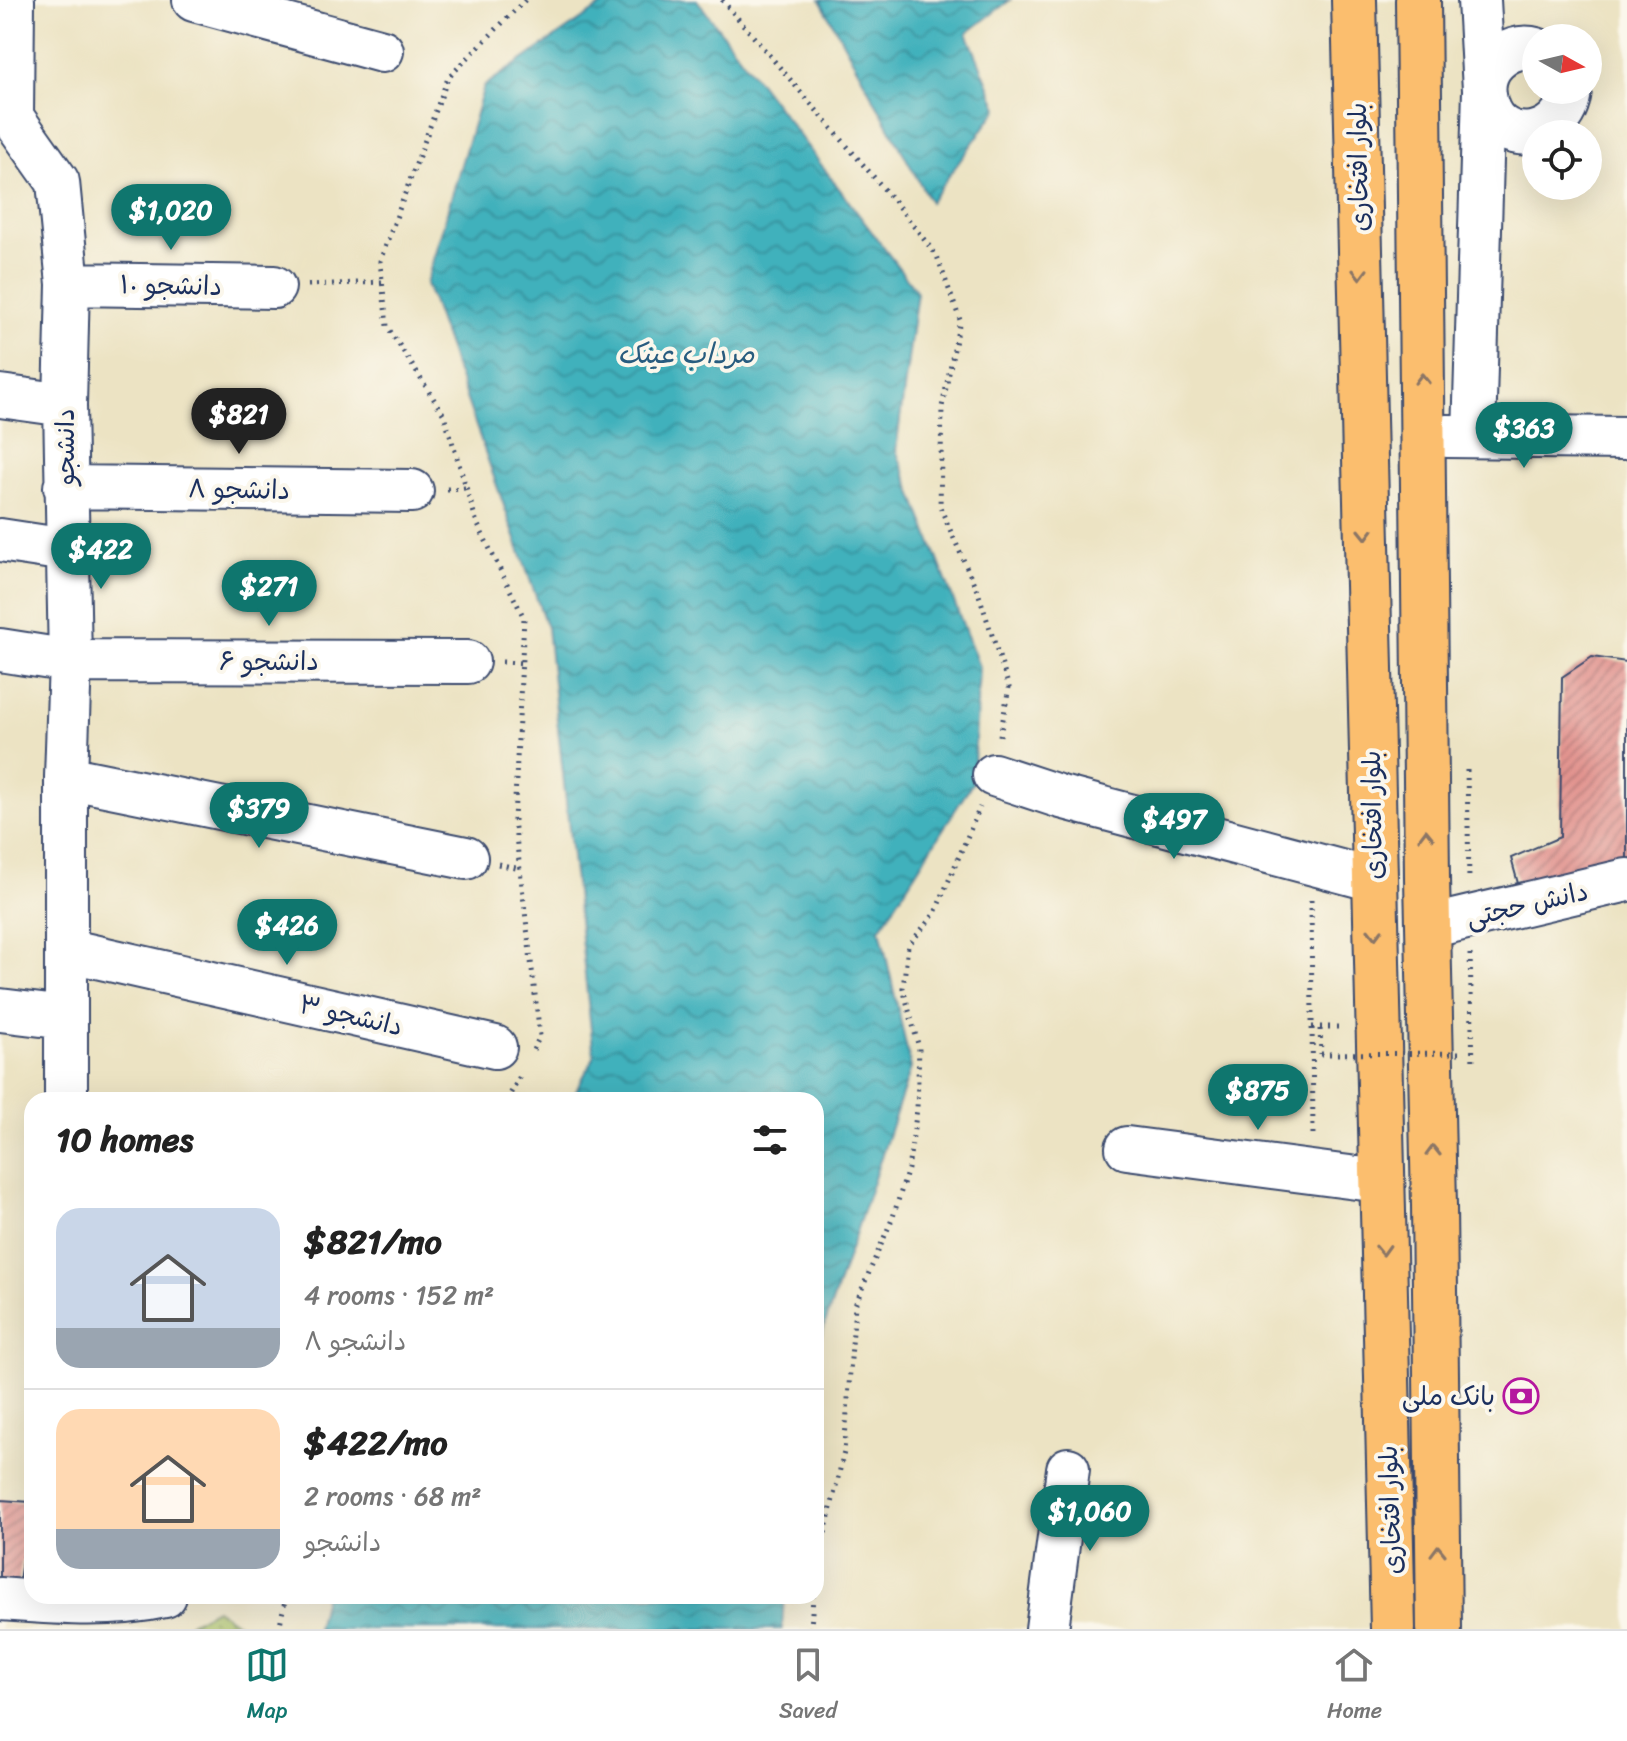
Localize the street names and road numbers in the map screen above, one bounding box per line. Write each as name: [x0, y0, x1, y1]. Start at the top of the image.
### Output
street label: بلوار افتخاری: [1334, 102, 1382, 232]
street label: دانشجو ۱۰: [120, 261, 222, 309]
street label: دانشجو: [42, 408, 88, 487]
street label: دانشجو ۸: [187, 465, 291, 513]
street label: دانشجو ۶: [219, 638, 319, 684]
street label: بلوار افتخاری: [1348, 750, 1396, 880]
street label: دانش حجتی: [1461, 868, 1593, 940]
street label: دانشجو ۳: [295, 981, 407, 1049]
street label: بلوار افتخاری: [1365, 1445, 1415, 1575]

